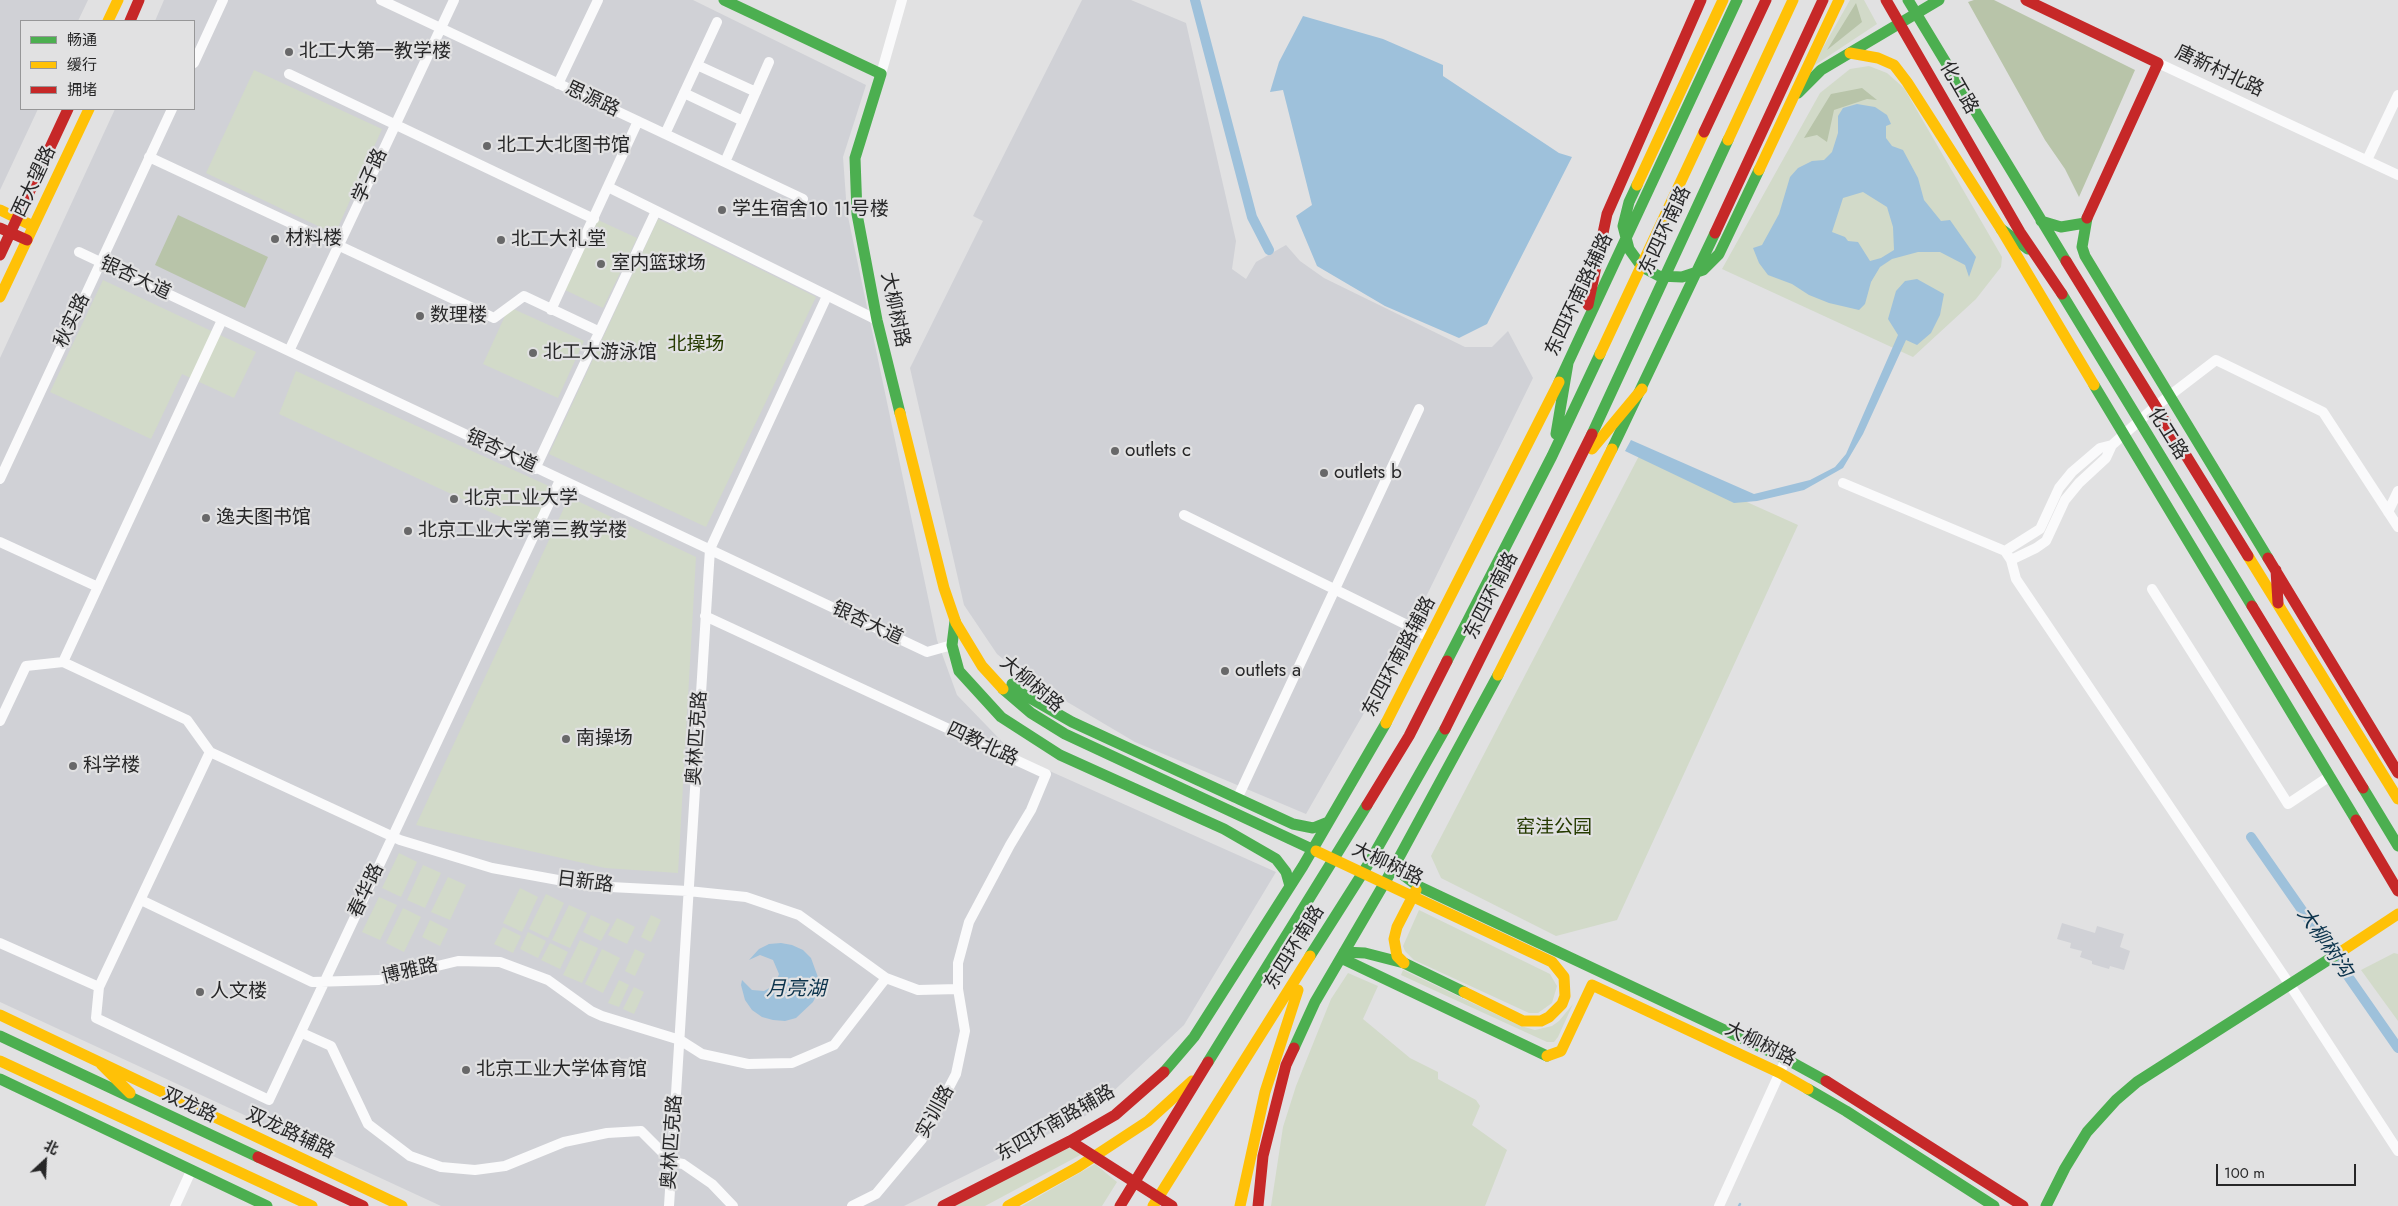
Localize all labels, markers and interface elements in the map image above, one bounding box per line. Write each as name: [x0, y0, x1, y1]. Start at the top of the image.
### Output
legend: [20, 20, 195, 110]
text: 畅通: [67, 29, 97, 51]
place label: 北工大第一教学楼: [299, 41, 451, 63]
street label: 唐新村北路: [2171, 42, 2267, 102]
marker: 北工大第一教学楼: [283, 46, 295, 58]
text: 缓行: [67, 54, 97, 76]
street label: 化工路: [1934, 58, 1982, 118]
street label: 思源路: [561, 78, 623, 122]
text: 拥堵: [67, 79, 97, 101]
place label: 北工大北图书馆: [497, 135, 630, 157]
marker: 北工大北图书馆: [481, 140, 493, 152]
street label: 西大望路: [9, 143, 61, 221]
street label: 学子路: [349, 145, 393, 207]
street label: 东四环南路: [1636, 183, 1696, 279]
place label: 学生宿舍10 11号楼: [732, 199, 889, 221]
marker: 学生宿舍10 11号楼: [716, 204, 728, 216]
place label: 材料楼: [285, 228, 342, 250]
place label: 北工大礼堂: [511, 229, 606, 251]
street label: 东四环南路辅路: [1542, 230, 1618, 360]
marker: 材料楼: [269, 233, 281, 245]
marker: 北工大礼堂: [495, 234, 507, 246]
street label: 银杏大道: [96, 253, 174, 305]
place label: 室内篮球场: [611, 253, 706, 275]
marker: 室内篮球场: [595, 258, 607, 270]
street label: 大柳树路: [875, 270, 913, 350]
street label: 秋实路: [51, 290, 95, 352]
place label: 数理楼: [430, 305, 487, 327]
marker: 数理楼: [414, 310, 426, 322]
park label: 北操场: [668, 334, 724, 356]
place label: 北工大游泳馆: [543, 342, 657, 364]
marker: 北工大游泳馆: [527, 347, 539, 359]
street label: 化工路: [2142, 404, 2192, 464]
street label: 银杏大道: [462, 426, 540, 478]
place label: outlets c: [1125, 440, 1191, 462]
marker: outlets c: [1109, 445, 1121, 457]
place label: outlets b: [1334, 462, 1402, 484]
marker: outlets b: [1318, 467, 1330, 479]
place label: 北京工业大学: [464, 488, 578, 510]
marker: 北京工业大学: [448, 493, 460, 505]
place label: 逸夫图书馆: [216, 507, 311, 529]
marker: 逸夫图书馆: [200, 512, 212, 524]
place label: 北京工业大学第三教学楼: [418, 520, 627, 542]
marker: 北京工业大学第三教学楼: [402, 525, 414, 537]
street label: 东四环南路: [1460, 549, 1524, 643]
street label: 东四环南路辅路: [1359, 593, 1441, 721]
street label: 银杏大道: [828, 598, 906, 650]
street label: 大柳树路: [995, 652, 1067, 718]
place label: outlets a: [1235, 660, 1301, 682]
marker: outlets a: [1219, 665, 1231, 677]
street label: 奥林匹克路: [683, 690, 713, 786]
street label: 四教北路: [943, 719, 1021, 771]
place label: 南操场: [576, 728, 633, 750]
marker: 南操场: [560, 733, 572, 745]
place label: 科学楼: [83, 755, 140, 777]
marker: 科学楼: [67, 760, 79, 772]
park label: 窑洼公园: [1516, 817, 1592, 839]
street label: 大柳树路: [1348, 839, 1426, 891]
street label: 春华路: [345, 860, 389, 922]
street label: 日新路: [555, 868, 615, 898]
street label: 东四环南路: [1260, 902, 1330, 994]
water label: 大柳树沟: [2291, 903, 2357, 983]
street label: 博雅路: [380, 954, 440, 990]
water label: 月亮湖: [766, 978, 826, 1002]
place label: 人文楼: [210, 981, 267, 1003]
marker: 人文楼: [194, 986, 206, 998]
street label: 大柳树路: [1721, 1018, 1799, 1072]
place label: 北京工业大学体育馆: [476, 1059, 647, 1081]
marker: 北京工业大学体育馆: [460, 1064, 472, 1076]
street label: 东四环南路辅路: [993, 1081, 1119, 1167]
street label: 实训路: [912, 1082, 960, 1142]
street label: 双龙路: [158, 1084, 220, 1128]
street label: 奥林匹克路: [658, 1094, 688, 1190]
street label: 双龙路辅路: [242, 1104, 338, 1164]
text: 北: [41, 1135, 62, 1159]
north arrow: [20, 1136, 70, 1186]
scale bar: [2218, 1154, 2358, 1186]
text: 100 m: [2224, 1162, 2265, 1184]

